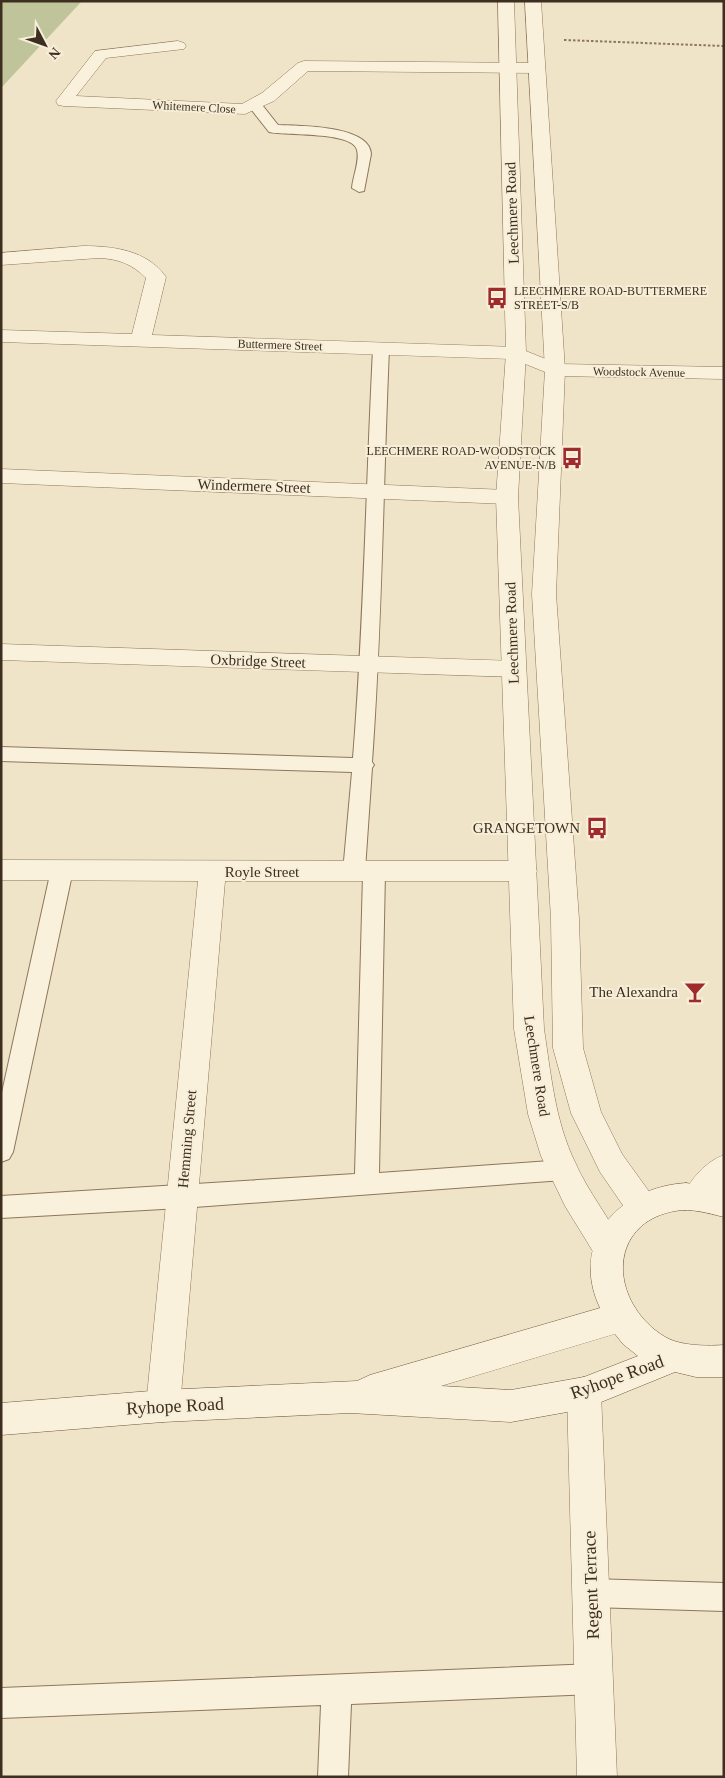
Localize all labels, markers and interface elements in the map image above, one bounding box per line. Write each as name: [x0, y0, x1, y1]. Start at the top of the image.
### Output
north arrow: [20, 20, 70, 70]
text: N: [45, 44, 63, 62]
street label: Whitemere Close: [152, 98, 236, 116]
street label: Leechmere Road: [502, 161, 522, 264]
place label: LEECHMERE ROAD-BUTTERMERE STREET-S/B: [514, 284, 707, 312]
bus stop icon: LEECHMERE ROAD-BUTTERMERE STREET-S/B: [484, 285, 510, 311]
street label: Buttermere Street: [237, 337, 323, 354]
street label: Woodstock Avenue: [593, 364, 685, 380]
place label: LEECHMERE ROAD-WOODSTOCK AVENUE-N/B: [367, 444, 556, 472]
bus stop icon: LEECHMERE ROAD-WOODSTOCK AVENUE-N/B: [559, 445, 585, 471]
street label: Windermere Street: [197, 476, 312, 496]
street label: Leechmere Road: [502, 581, 522, 684]
street label: Oxbridge Street: [210, 651, 307, 671]
bus stop icon: GRANGETOWN: [584, 815, 610, 841]
place label: GRANGETOWN: [473, 820, 580, 836]
street label: Royle Street: [225, 864, 300, 880]
bar icon: The Alexandra: [682, 979, 708, 1005]
place label: The Alexandra: [589, 984, 678, 1000]
street label: Leechmere Road: [521, 1014, 553, 1118]
street label: Hemming Street: [175, 1088, 199, 1189]
street label: Ryhope Road: [568, 1351, 666, 1403]
street label: Ryhope Road: [126, 1393, 224, 1419]
street label: Regent Terrace: [579, 1530, 603, 1640]

